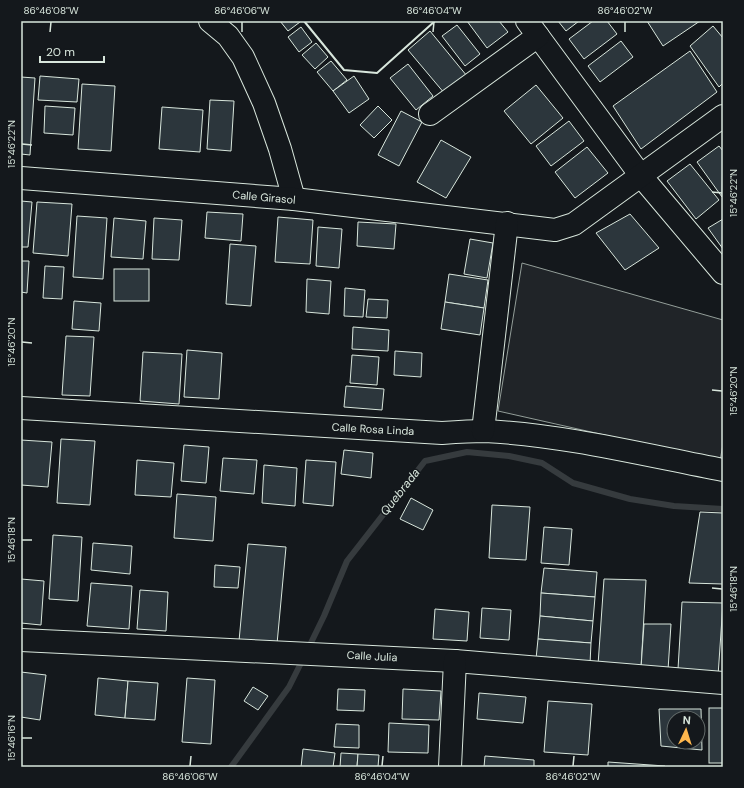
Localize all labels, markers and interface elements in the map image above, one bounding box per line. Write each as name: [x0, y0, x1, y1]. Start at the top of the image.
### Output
text: 86°46'08"W: [23, 4, 79, 17]
text: 86°46'06"W: [214, 4, 270, 17]
text: 86°46'04"W: [406, 4, 462, 17]
text: 86°46'02"W: [598, 4, 653, 17]
scale bar: [40, 38, 104, 64]
text: 20 m: [46, 44, 75, 60]
text: 15°46'22"N: [5, 120, 18, 168]
text: 15°46'22"N: [727, 169, 740, 217]
street label: Calle Girasol: [232, 187, 296, 207]
text: 15°46'20"N: [5, 317, 18, 366]
text: 15°46'20"N: [727, 366, 740, 415]
street label: Calle Rosa Linda: [331, 420, 415, 438]
water label: Quebrada: [377, 465, 424, 519]
text: 15°46'18"N: [5, 517, 18, 563]
text: 15°46'18"N: [727, 566, 740, 612]
street label: Calle Julia: [346, 648, 398, 664]
north arrow: [666, 710, 706, 750]
text: N: [682, 713, 691, 727]
text: 15°46'16"N: [5, 715, 18, 761]
text: 86°46'06"W: [162, 770, 218, 783]
text: 86°46'04"W: [354, 770, 410, 783]
text: 86°46'02"W: [546, 770, 601, 783]

